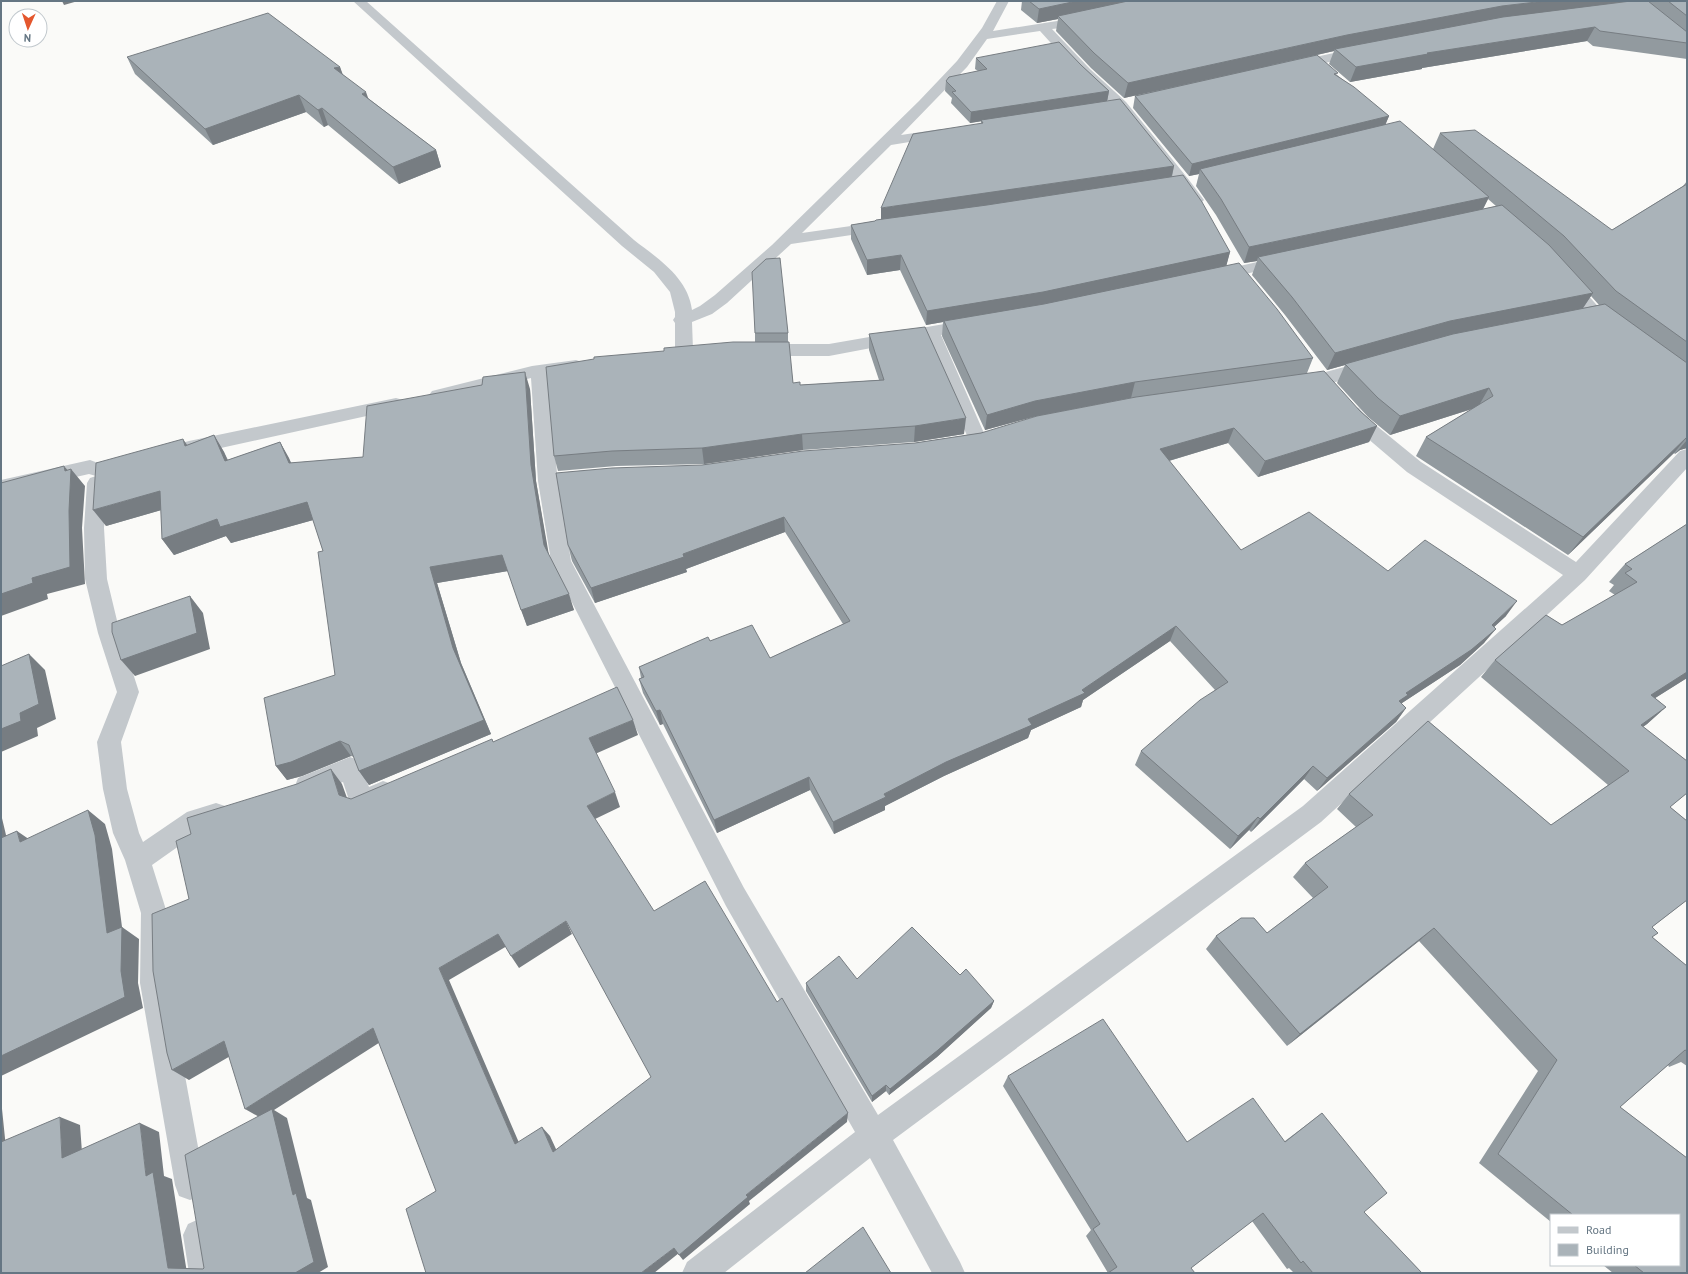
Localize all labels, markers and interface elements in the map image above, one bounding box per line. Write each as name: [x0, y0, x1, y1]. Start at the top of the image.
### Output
north arrow: [8, 8, 48, 48]
text: N: [23, 31, 31, 45]
legend: [1550, 1214, 1680, 1266]
text: Road: [1586, 1222, 1611, 1237]
text: Building: [1586, 1242, 1629, 1257]

